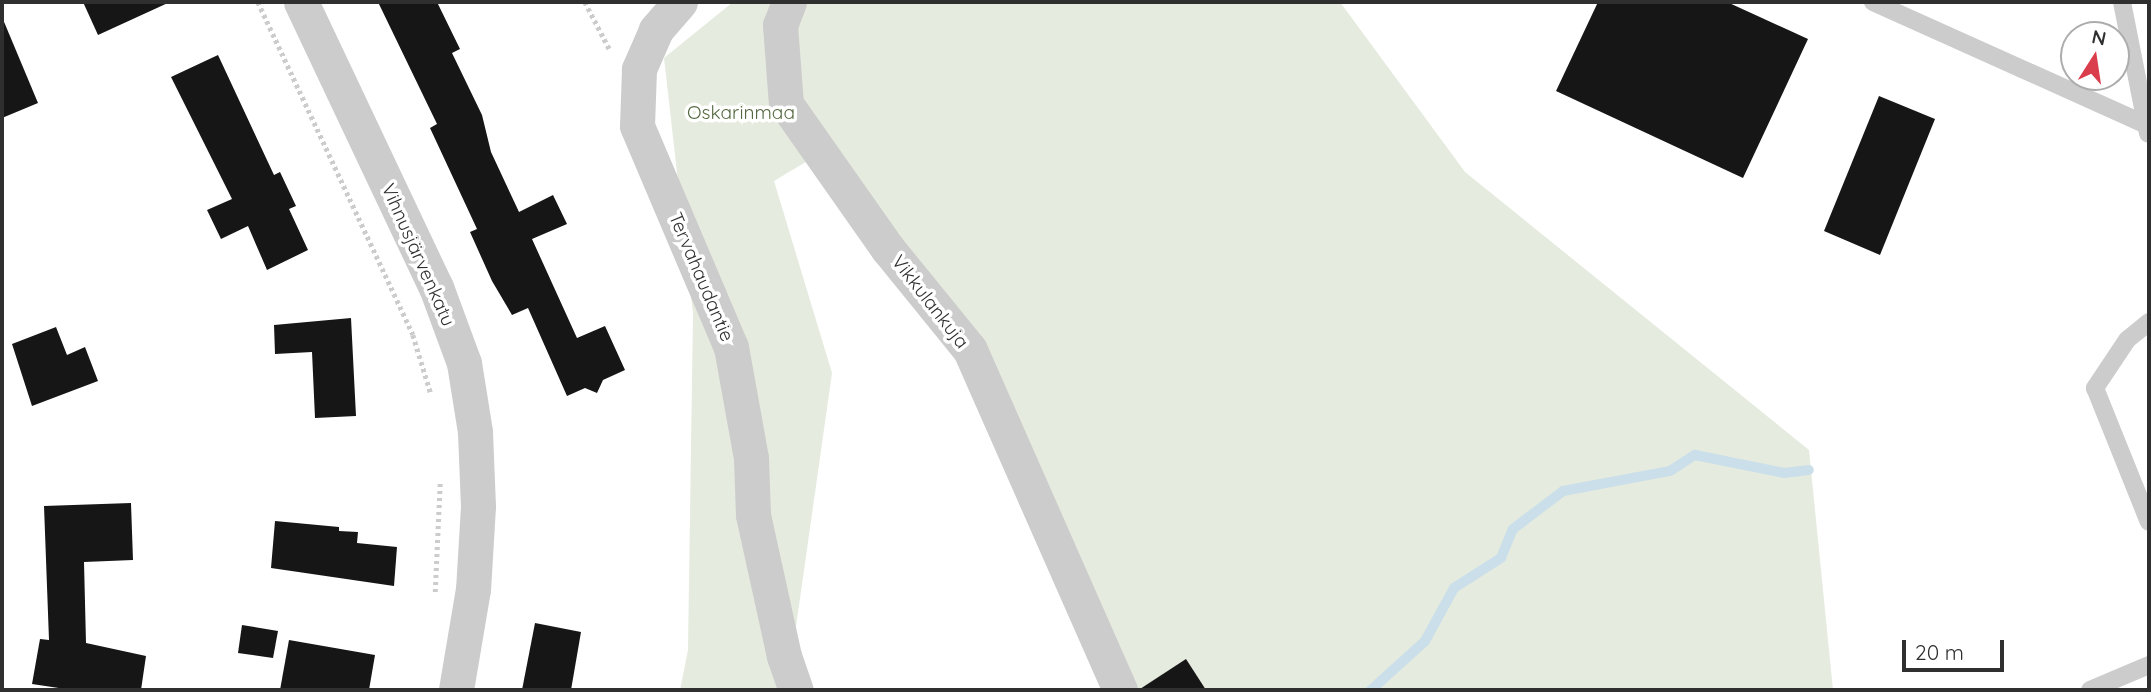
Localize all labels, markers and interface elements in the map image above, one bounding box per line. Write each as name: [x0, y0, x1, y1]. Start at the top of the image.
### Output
north arrow: [2060, 21, 2130, 91]
text: N: [2090, 24, 2108, 51]
park label: Oskarinmaa: [687, 102, 795, 124]
street label: Vihnusjärvenkatu: [376, 180, 460, 330]
street label: Tervahaudantie: [664, 209, 738, 345]
street label: Vikkulankuja: [887, 251, 973, 353]
scale bar: [1906, 626, 2008, 670]
text: 20 m: [1915, 639, 1964, 665]

